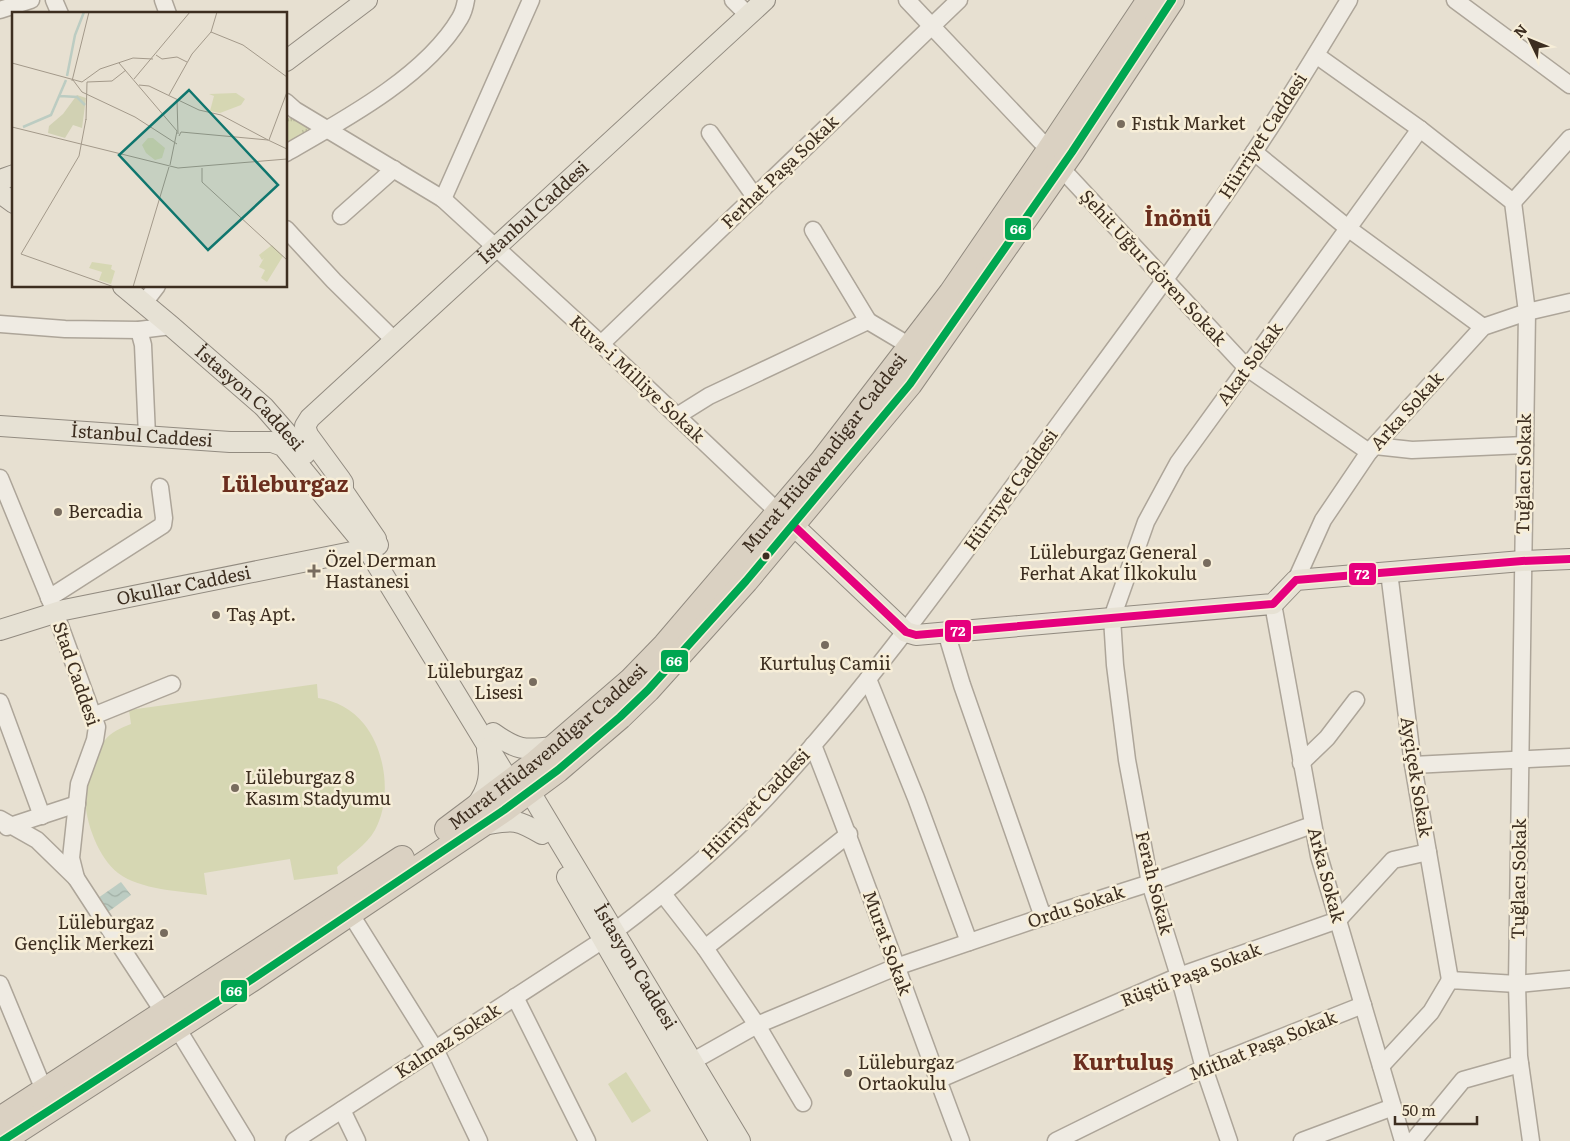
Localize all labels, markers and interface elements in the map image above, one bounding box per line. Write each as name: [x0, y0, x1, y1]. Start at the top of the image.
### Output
inset map: [12, 12, 288, 288]
north arrow: [1505, 15, 1555, 65]
text: N: [1508, 19, 1531, 42]
street label: Hürriyet Caddesi: [1211, 67, 1313, 203]
street label: Ferhat Paşa Sokak: [714, 107, 844, 234]
place label: Fıstık Market: [1131, 109, 1246, 136]
marker: Fıstık Market: [1115, 118, 1127, 130]
street label: İstanbul Caddesi: [471, 153, 594, 269]
street label: Şehit Uğur Gören Sokak: [1074, 183, 1235, 352]
district label: İnönü: [1144, 200, 1212, 233]
line badge: 66: [1004, 217, 1032, 241]
text: 66: [1010, 218, 1026, 238]
street label: Kuva-i Milliye Sokak: [564, 308, 713, 449]
street label: Akat Sokak: [1209, 315, 1289, 410]
street label: İstasyon Caddesi: [190, 338, 311, 456]
street label: Murat Hüdavendigar Caddesi: [734, 347, 912, 558]
street label: Arka Sokak: [1363, 364, 1449, 455]
street label: Tuğlacı Sokak: [1508, 412, 1537, 535]
street label: İstanbul Caddesi: [70, 416, 214, 453]
street label: Hürriyet Caddesi: [956, 422, 1063, 556]
district label: Lüleburgaz: [221, 466, 349, 499]
place label: Bercadia: [68, 497, 143, 524]
marker: Bercadia: [52, 506, 64, 518]
place label: Lüleburgaz General Ferhat Akat İlkokulu: [1019, 538, 1197, 586]
place label: Özel Derman Hastanesi: [325, 546, 437, 594]
unlabelled marker: [761, 551, 771, 561]
marker: Lüleburgaz General Ferhat Akat İlkokulu: [1201, 557, 1213, 569]
street label: Okullar Caddesi: [114, 558, 253, 611]
line badge: 72: [1348, 562, 1377, 586]
text: 72: [1354, 563, 1370, 583]
marker: Özel Derman Hastanesi: [307, 564, 321, 578]
place label: Taş Apt.: [226, 600, 296, 627]
marker: Taş Apt.: [210, 609, 222, 621]
street label: Stad Caddesi: [47, 618, 108, 729]
line badge: 72: [944, 619, 972, 643]
text: 72: [950, 620, 966, 640]
marker: Kurtuluş Camii: [819, 639, 831, 651]
line badge: 66: [660, 649, 689, 673]
place label: Kurtuluş Camii: [759, 649, 891, 676]
text: 66: [666, 650, 682, 670]
place label: Lüleburgaz Lisesi: [427, 657, 523, 705]
street label: Murat Hüdavendigar Caddesi: [442, 657, 652, 836]
marker: Lüleburgaz Lisesi: [527, 676, 539, 688]
street label: Ayçiçek Sokak: [1395, 715, 1440, 840]
street label: Hürriyet Caddesi: [695, 741, 815, 865]
place label: Lüleburgaz 8 Kasım Stadyumu: [245, 763, 391, 811]
marker: Lüleburgaz 8 Kasım Stadyumu: [229, 782, 241, 794]
street label: Tuğlacı Sokak: [1503, 817, 1532, 940]
street label: Arka Sokak: [1302, 824, 1353, 926]
street label: Ferah Sokak: [1130, 828, 1182, 938]
street label: Ordu Sokak: [1024, 877, 1128, 934]
street label: Murat Sokak: [857, 886, 920, 1000]
street label: İstasyon Caddesi: [588, 898, 685, 1034]
place label: Lüleburgaz Gençlik Merkezi: [14, 908, 154, 956]
marker: Lüleburgaz Gençlik Merkezi: [158, 927, 170, 939]
street label: Rüştü Paşa Sokak: [1116, 934, 1265, 1013]
line badge: 66: [220, 979, 248, 1003]
text: 66: [226, 980, 242, 1000]
street label: Kalmaz Sokak: [389, 995, 506, 1084]
street label: Mithat Paşa Sokak: [1185, 1002, 1341, 1087]
district label: Kurtuluş: [1072, 1044, 1174, 1077]
place label: Lüleburgaz Ortaokulu: [858, 1048, 954, 1096]
marker: Lüleburgaz Ortaokulu: [842, 1067, 854, 1079]
scale bar: [1395, 1094, 1478, 1126]
text: 50 m: [1402, 1098, 1436, 1121]

